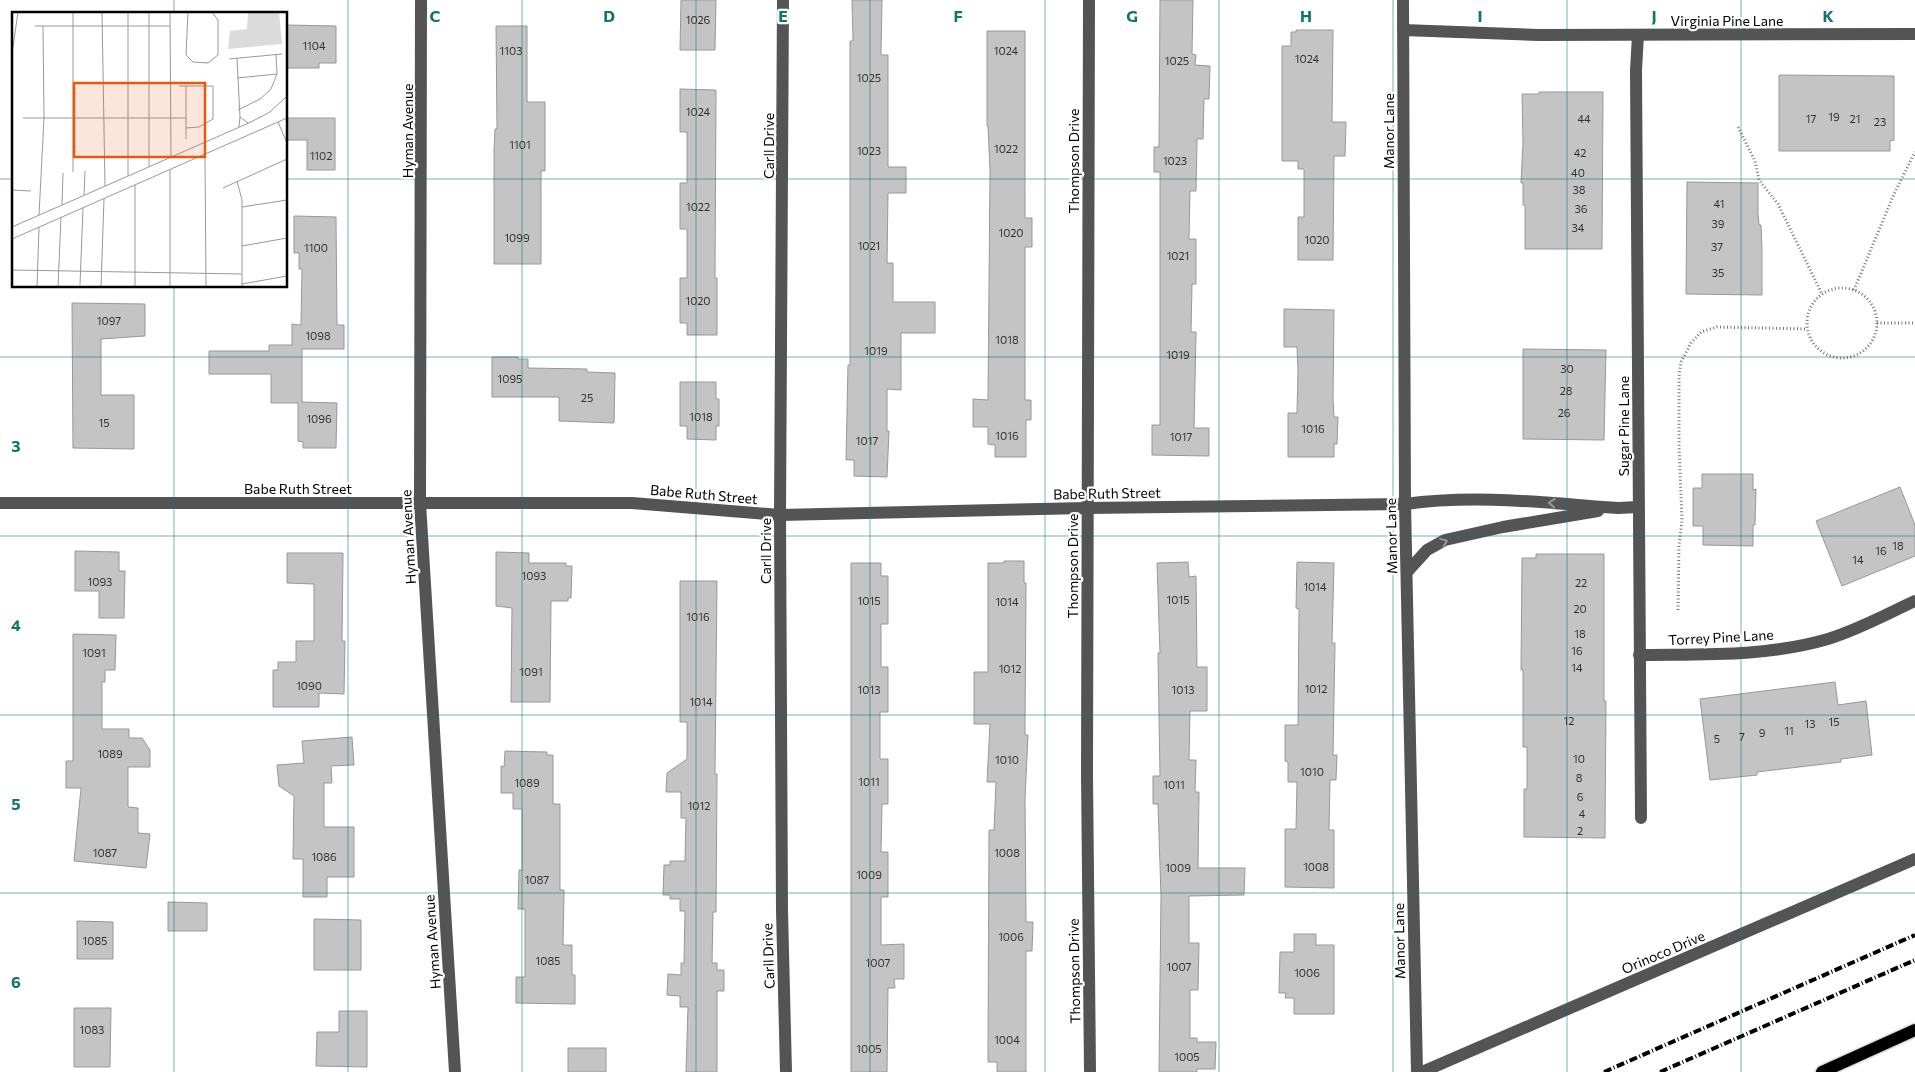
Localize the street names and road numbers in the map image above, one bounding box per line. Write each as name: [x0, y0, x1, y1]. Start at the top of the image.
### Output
street label: Virginia Pine Lane: [1671, 12, 1783, 29]
street label: Hyman Avenue: [399, 84, 416, 178]
street label: Manor Lane: [1380, 93, 1397, 169]
street label: Thompson Drive: [1065, 109, 1082, 213]
street label: Carll Drive: [760, 113, 777, 179]
street label: Sugar Pine Lane: [1615, 376, 1632, 476]
street label: Babe Ruth Street: [244, 480, 352, 497]
street label: Babe Ruth Street: [650, 481, 759, 507]
street label: Babe Ruth Street: [1053, 484, 1161, 502]
street label: Hyman Avenue: [397, 489, 419, 585]
street label: Manor Lane: [1382, 498, 1400, 574]
street label: Thompson Drive: [1064, 514, 1081, 618]
street label: Carll Drive: [757, 518, 774, 584]
street label: Torrey Pine Lane: [1668, 626, 1774, 648]
street label: Hyman Avenue: [420, 894, 444, 990]
street label: Manor Lane: [1390, 903, 1408, 979]
street label: Thompson Drive: [1065, 918, 1083, 1024]
street label: Carll Drive: [758, 923, 778, 989]
street label: Orinoco Drive: [1619, 927, 1707, 977]

